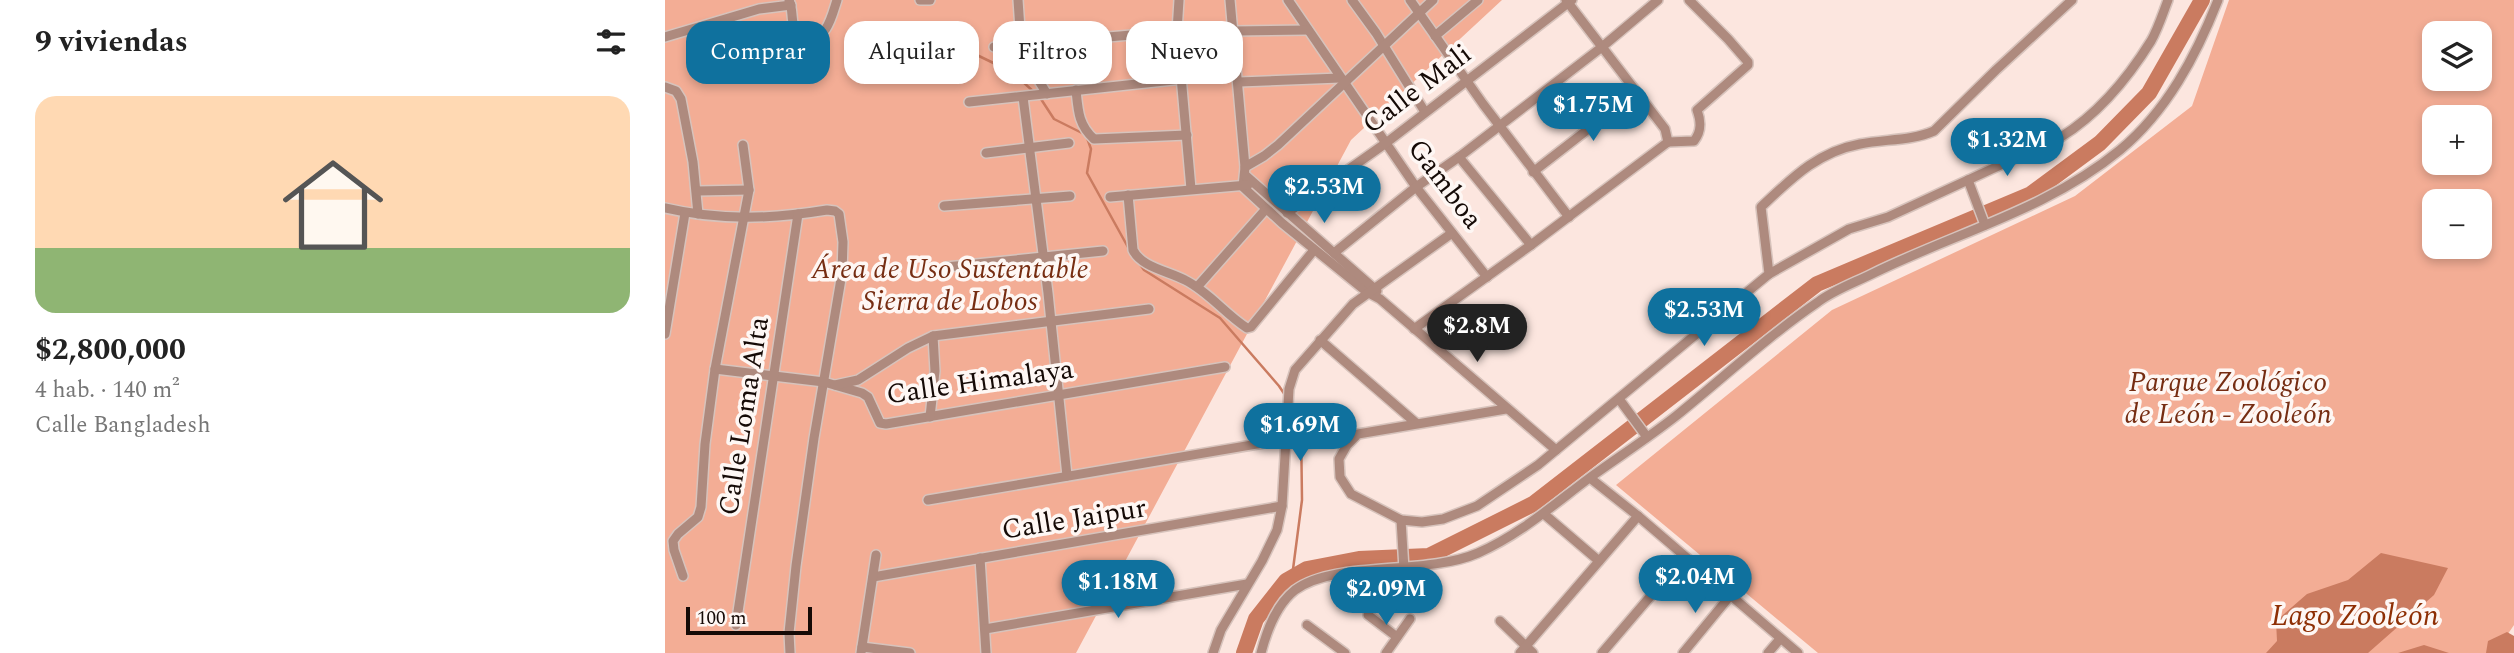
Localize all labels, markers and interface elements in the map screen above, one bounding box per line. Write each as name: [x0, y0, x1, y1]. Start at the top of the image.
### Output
text: 9 viviendas: [35, 19, 188, 65]
chip: Comprar: [686, 21, 830, 84]
chip: Alquilar: [844, 21, 979, 84]
chip: Filtros: [993, 21, 1112, 84]
chip: Nuevo: [1126, 21, 1243, 84]
map controls: [2422, 21, 2492, 259]
button: layers: [2422, 21, 2492, 91]
icon: filters: [592, 23, 630, 61]
street label: Calle Mali: [1353, 33, 1481, 145]
pin: $1.75M: [1536, 83, 1650, 143]
text: $1.75M: [1553, 88, 1633, 123]
button: +: [2422, 105, 2492, 175]
pin: $1.32M: [1950, 118, 2064, 178]
text: $1.32M: [1967, 123, 2047, 158]
street label: Gamboa: [1397, 130, 1494, 239]
icon: home: [270, 142, 396, 268]
pin: $2.53M: [1267, 166, 1381, 225]
text: $2.53M: [1284, 170, 1364, 205]
button: −: [2422, 189, 2492, 259]
park label: Área de Uso Sustentable Sierra de Lobos: [810, 248, 1089, 323]
pin: $2.53M: [1647, 288, 1761, 348]
text: $2.53M: [1664, 293, 1744, 328]
pin: $2.8M: [1428, 304, 1526, 364]
text: $2.8M: [1443, 309, 1511, 344]
street label: Calle Loma Alta: [707, 313, 781, 519]
text: $2,800,000: [35, 327, 186, 373]
street label: Calle Himalaya: [884, 348, 1077, 416]
park label: Parque Zoológico de León - Zooleón: [2124, 361, 2332, 436]
text: 4 hab. · 140 m²: [35, 373, 180, 408]
pin: $1.69M: [1243, 404, 1357, 463]
text: Calle Bangladesh: [35, 408, 211, 443]
text: $1.69M: [1260, 408, 1340, 443]
street label: Calle Jaipur: [998, 486, 1150, 552]
pin: $2.04M: [1638, 556, 1752, 615]
pin: $1.18M: [1061, 560, 1175, 620]
text: $2.04M: [1655, 560, 1735, 595]
text: $1.18M: [1078, 565, 1158, 600]
pin: $2.09M: [1329, 568, 1443, 627]
text: $2.09M: [1346, 572, 1426, 607]
water label: Lago Zooleón: [2271, 593, 2439, 639]
scale bar: [686, 604, 812, 636]
text: 100 m: [697, 604, 747, 633]

